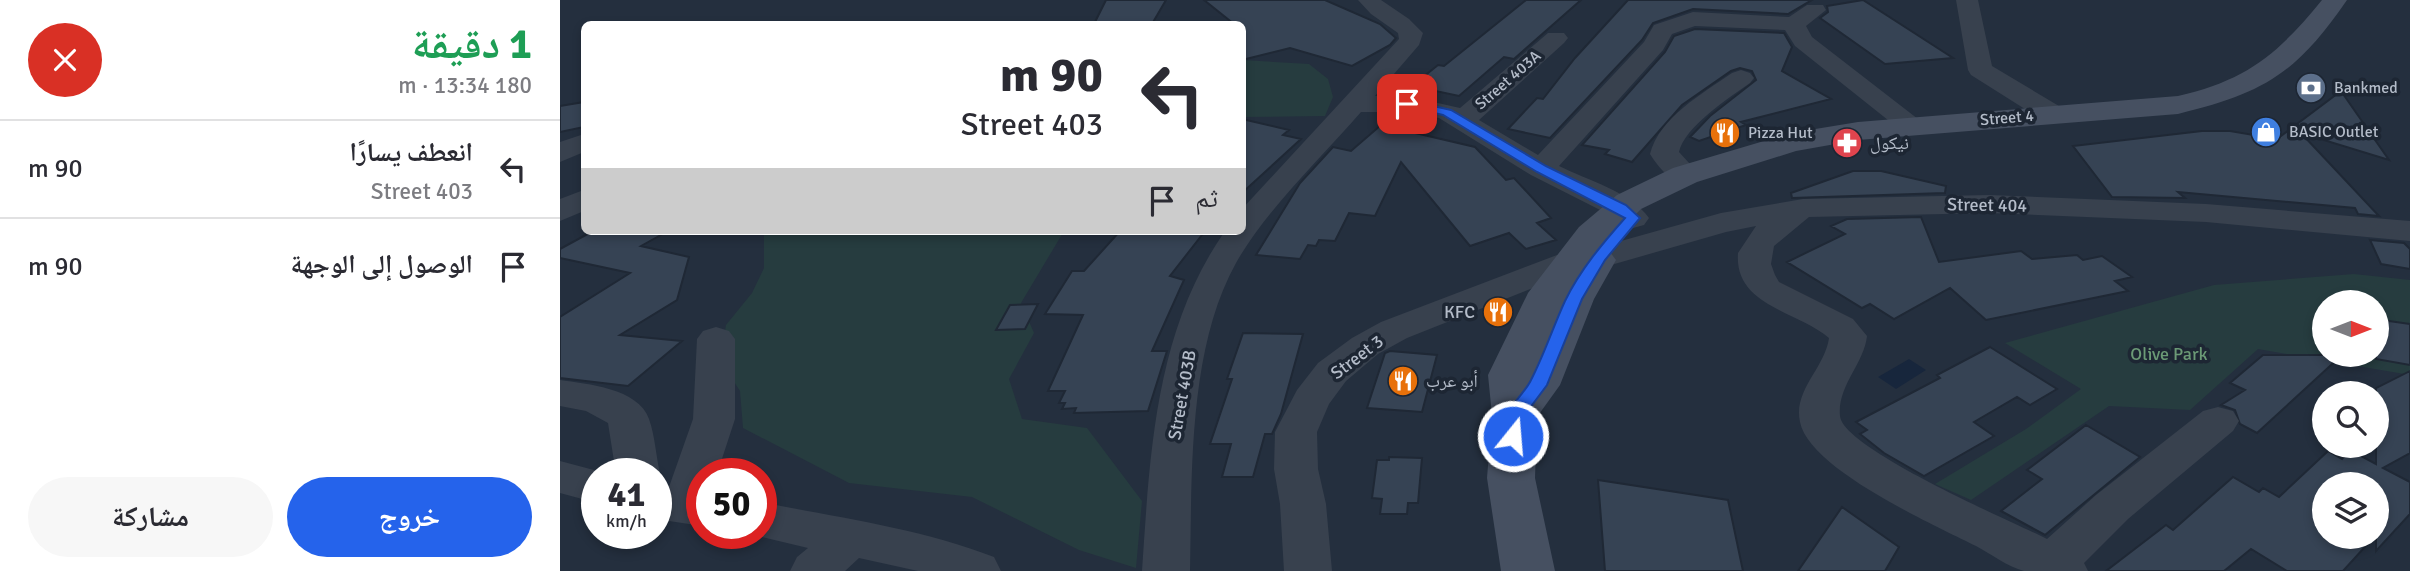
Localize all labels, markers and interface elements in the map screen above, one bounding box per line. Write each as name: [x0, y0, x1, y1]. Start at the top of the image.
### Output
text: 1 دقيقة: [412, 19, 532, 70]
button: close: [28, 23, 102, 97]
text: 90 m: [1000, 45, 1103, 105]
street label: Street 403A: [1471, 46, 1545, 114]
icon: left: [1127, 49, 1218, 140]
text: 180 m · 13:34: [398, 71, 532, 100]
bank icon: Bankmed: [2294, 71, 2328, 105]
pin: [1377, 74, 1437, 134]
place label: Bankmed: [2334, 78, 2398, 98]
icon: arrive: [1388, 85, 1426, 123]
text: Street 403: [961, 105, 1103, 144]
street label: Street 4: [1979, 106, 2035, 130]
shop icon: BASIC Outlet: [2249, 115, 2283, 149]
restaurant icon: Pizza Hut: [1708, 116, 1742, 150]
place label: BASIC Outlet: [2289, 122, 2379, 142]
place label: Pizza Hut: [1748, 123, 1813, 143]
pharmacy icon: نيكول: [1830, 126, 1864, 160]
place label: نيكول: [1870, 132, 1909, 154]
text: انعطف يسارًا: [349, 137, 473, 169]
icon: left: [494, 150, 532, 188]
text: 90 m: [28, 153, 83, 185]
text: Street 403: [371, 177, 473, 206]
icon: arrive: [1143, 182, 1181, 220]
text: ثم: [1195, 183, 1218, 215]
street label: Street 404: [1947, 193, 2027, 217]
icon: arrive: [494, 248, 532, 286]
text: الوصول إلى الوجهة: [291, 249, 473, 281]
text: 90 m: [28, 251, 83, 283]
north arrow: [2312, 290, 2389, 368]
map controls: [2312, 290, 2389, 549]
restaurant icon: KFC: [1481, 295, 1515, 329]
place label: KFC: [1444, 301, 1475, 323]
street label: Street 3: [1326, 330, 1388, 384]
park label: Olive Park: [2130, 343, 2208, 365]
street label: Street 403B: [1163, 348, 1201, 442]
restaurant icon: أبو عرب: [1386, 364, 1420, 398]
place label: أبو عرب: [1426, 370, 1478, 392]
button: search: [2312, 381, 2389, 458]
position arrow: [1476, 399, 1550, 473]
speed limit sign: 50: [686, 458, 777, 549]
button: layers: [2312, 472, 2389, 549]
text: 41: [608, 473, 645, 516]
button: مشاركة: [28, 477, 273, 557]
button: خروج: [287, 477, 532, 557]
text: km/h: [606, 510, 647, 532]

